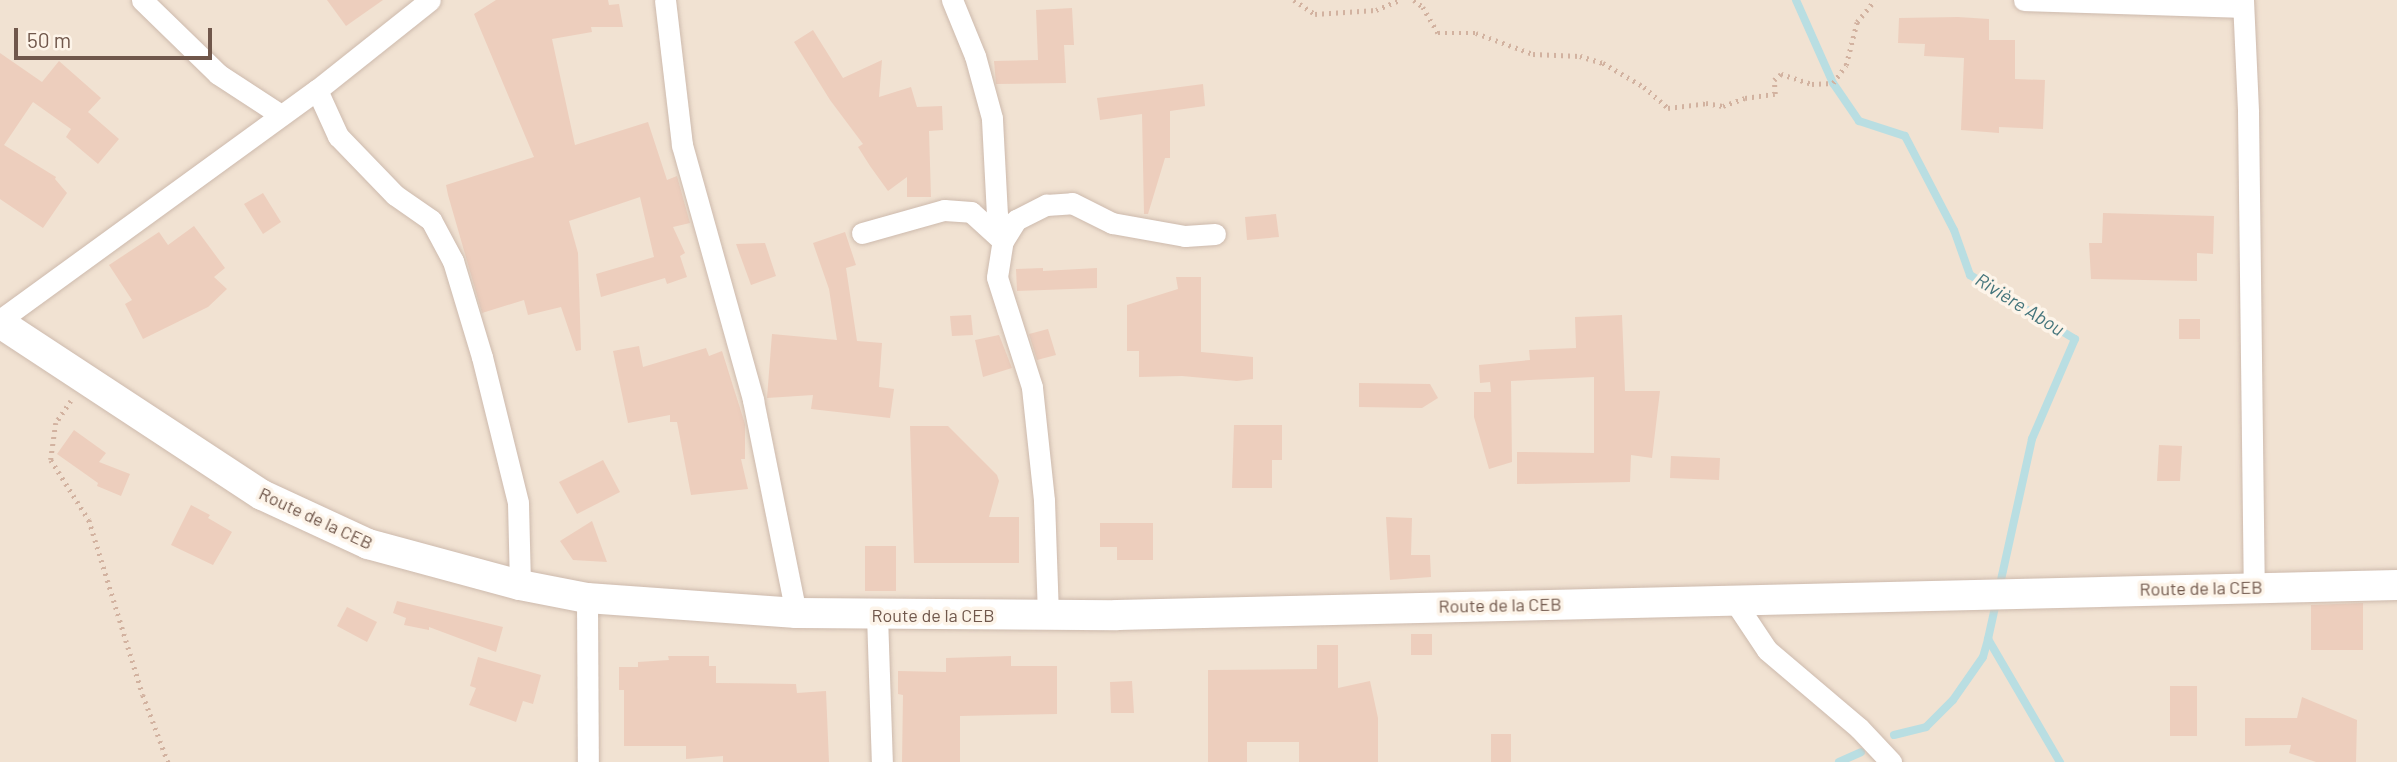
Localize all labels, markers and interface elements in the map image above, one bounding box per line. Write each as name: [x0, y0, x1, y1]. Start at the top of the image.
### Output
scale bar: [18, 14, 215, 58]
text: 50 m: [27, 27, 71, 52]
water label: Rivière Abou: [1971, 268, 2069, 340]
street label: Route de la CEB: [256, 482, 376, 554]
street label: Route de la CEB: [2139, 576, 2263, 600]
street label: Route de la CEB: [1438, 593, 1562, 617]
street label: Route de la CEB: [872, 604, 994, 626]

